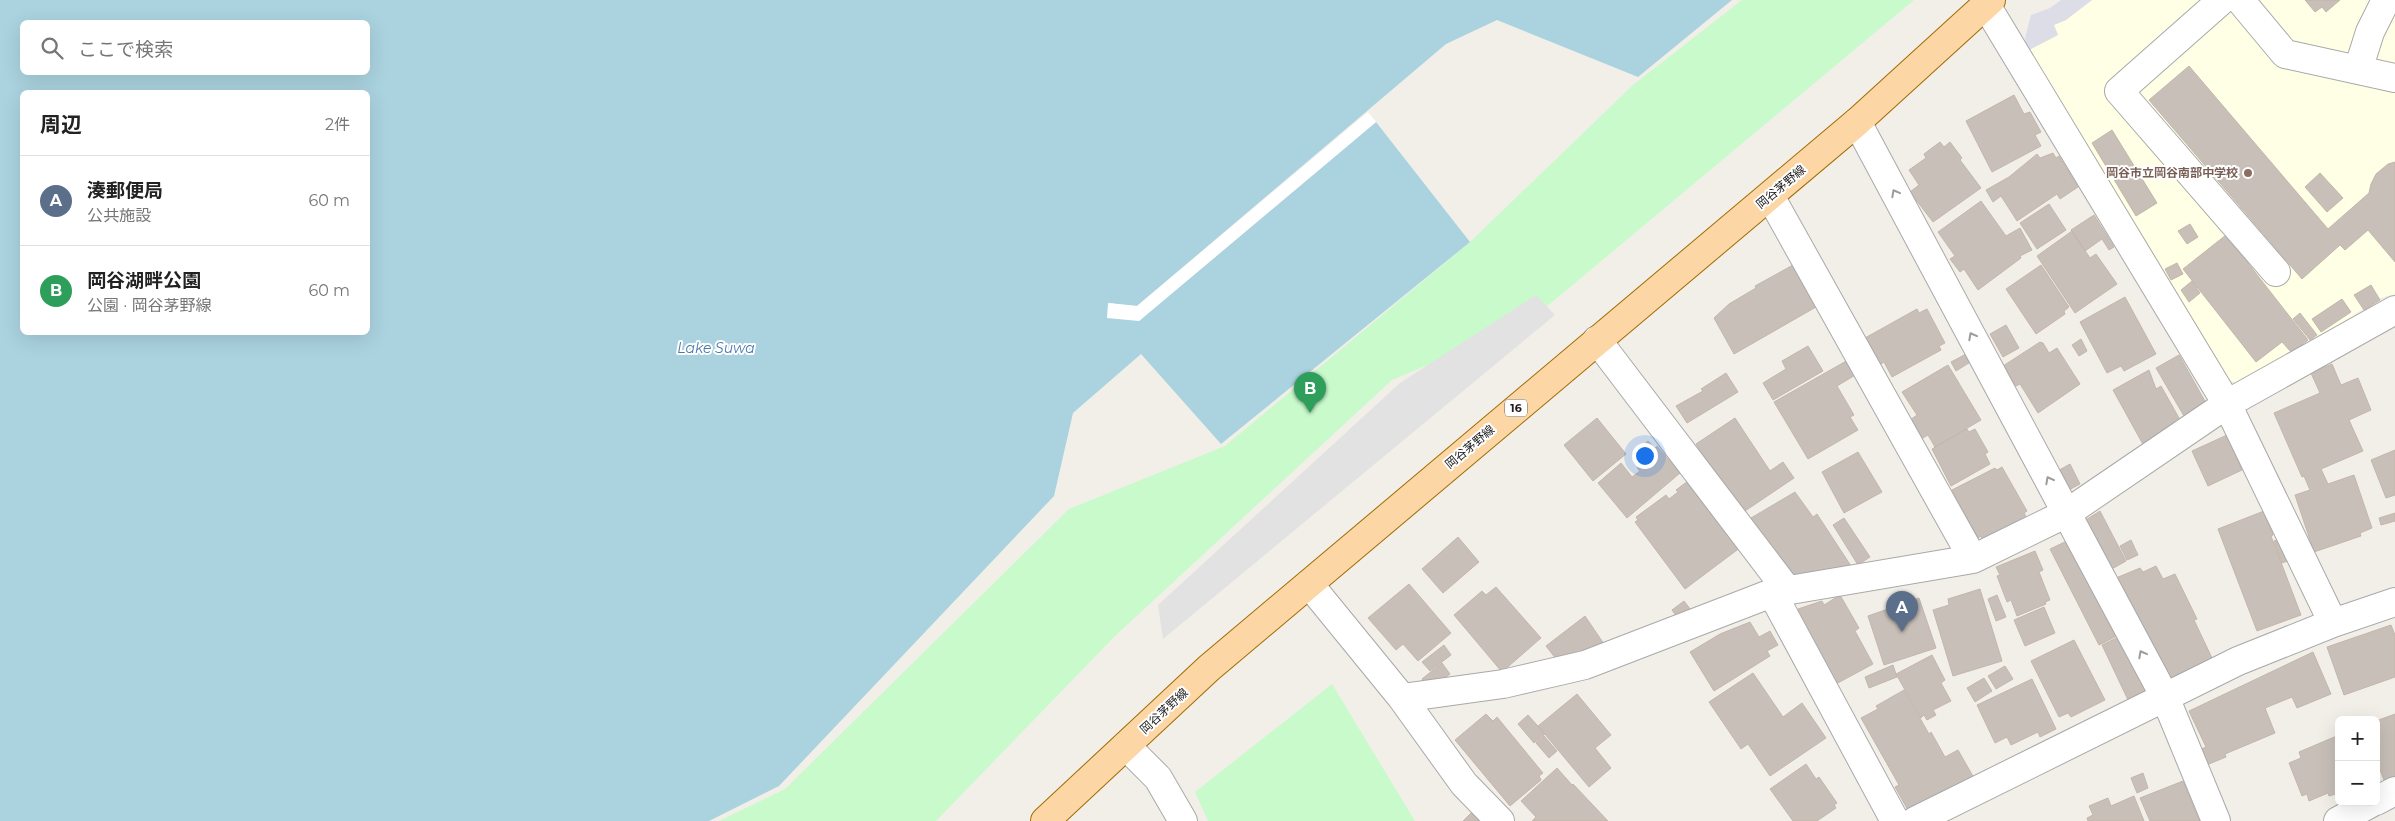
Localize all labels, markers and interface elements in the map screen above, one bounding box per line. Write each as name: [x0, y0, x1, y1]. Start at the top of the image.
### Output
search box: [20, 20, 370, 75]
icon: search: [38, 34, 66, 62]
text: ここで検索: [78, 38, 173, 61]
text: 周辺: [40, 112, 82, 137]
text: 2件: [325, 115, 350, 134]
street label: 岡谷茅野線: [1753, 162, 1808, 212]
place label: 岡谷市立岡谷南部中学校: [2106, 165, 2238, 180]
marker: 岡谷市立岡谷南部中学校: [2242, 167, 2254, 179]
text: 湊郵便局: [87, 179, 163, 202]
one-way arrow: [1891, 189, 1901, 198]
text: A: [50, 191, 62, 210]
text: 60 m: [308, 191, 350, 210]
text: 公共施設: [87, 206, 151, 225]
text: 岡谷湖畔公園: [87, 269, 201, 292]
text: B: [50, 281, 62, 300]
text: 60 m: [308, 281, 350, 300]
text: 公園 · 岡谷茅野線: [87, 296, 211, 315]
one-way arrow: [1968, 333, 1978, 342]
water label: Lake Suwa: [677, 339, 755, 357]
pin: B: [1294, 372, 1326, 413]
road number: 16: [1505, 399, 1527, 416]
street label: 岡谷茅野線: [1442, 422, 1497, 472]
your location: [1632, 443, 1658, 469]
one-way arrow: [2045, 476, 2055, 485]
pin: A: [1886, 591, 1918, 632]
one-way arrow: [2138, 650, 2148, 659]
street label: 岡谷茅野線: [1137, 685, 1191, 737]
map controls: [2335, 716, 2380, 806]
button: +: [2335, 716, 2380, 761]
button: −: [2335, 761, 2380, 806]

